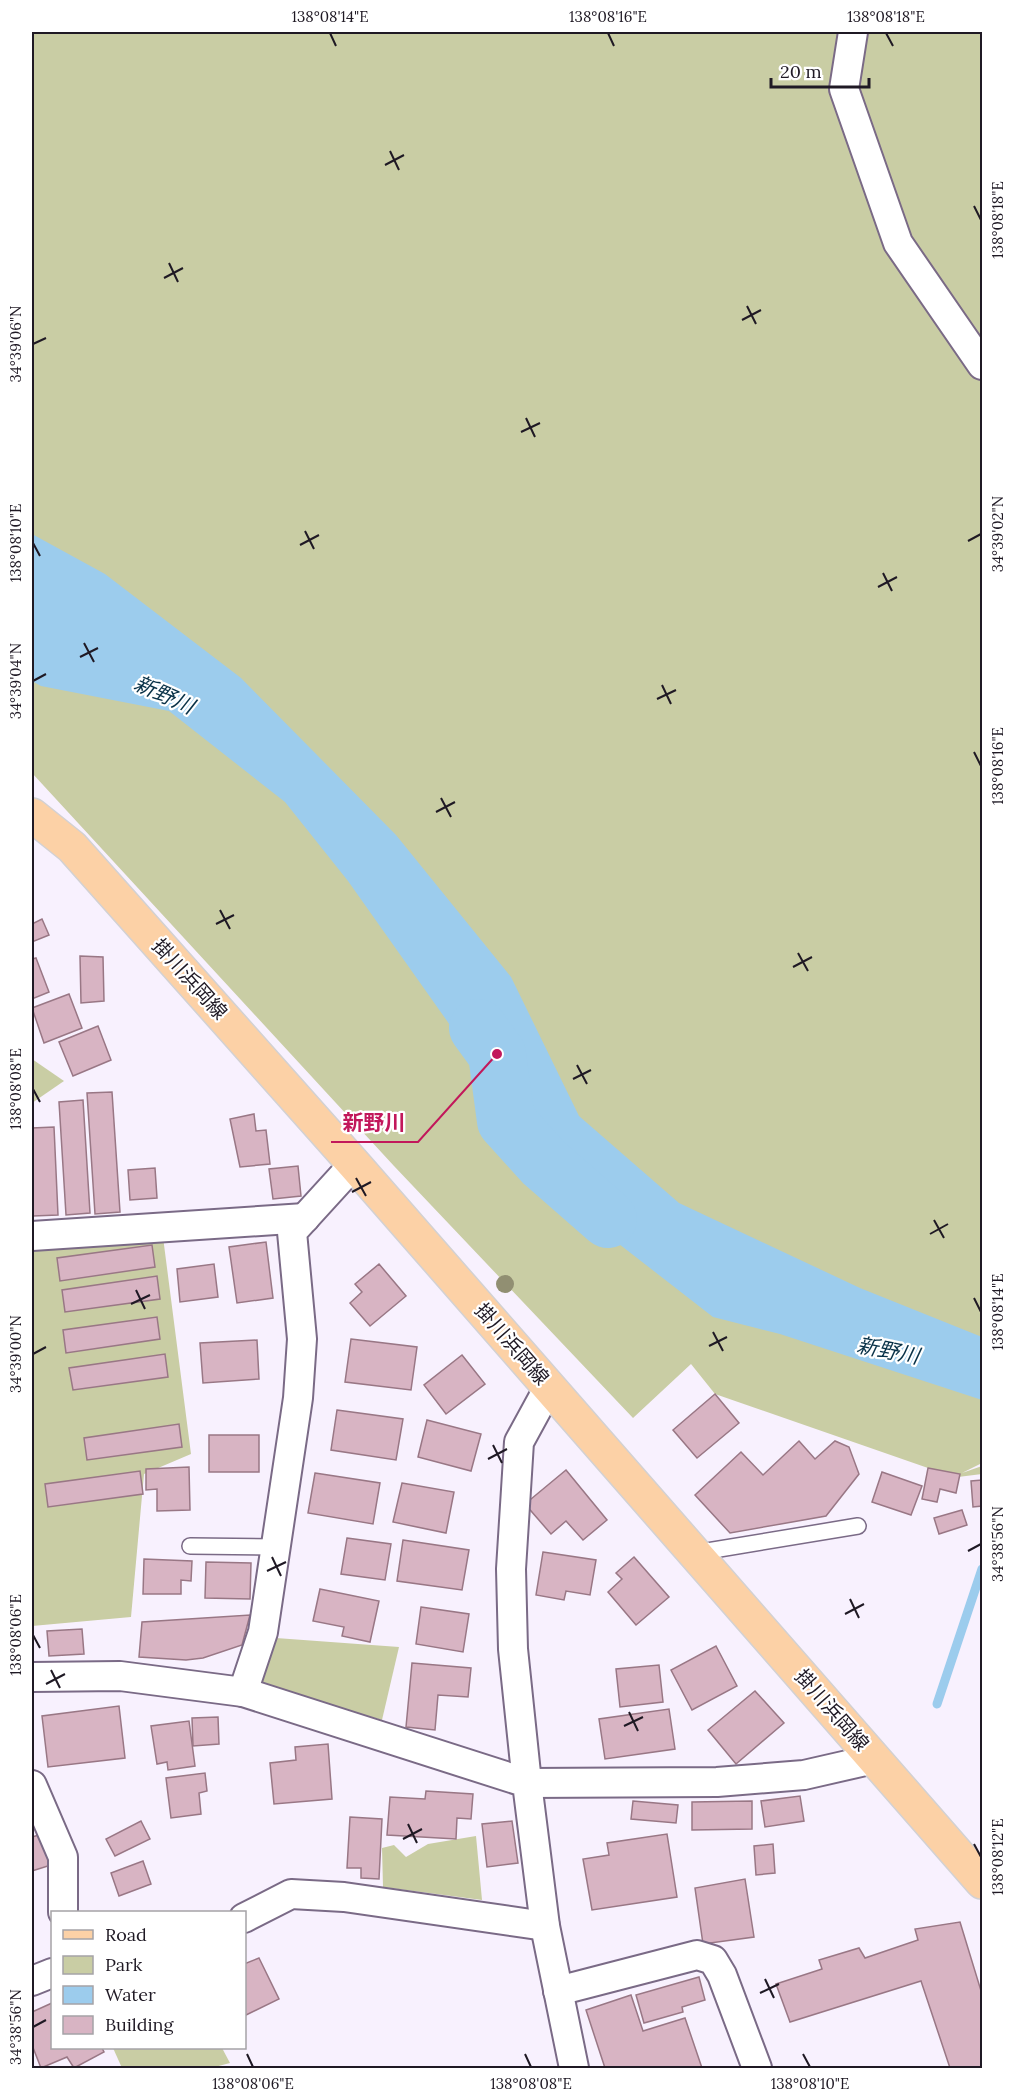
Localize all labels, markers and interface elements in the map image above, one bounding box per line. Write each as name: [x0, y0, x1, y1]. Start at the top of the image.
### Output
text: 138°08'14"E: [291, 7, 369, 26]
text: 138°08'16"E: [569, 7, 647, 26]
text: 138°08'18"E: [847, 7, 925, 26]
scale bar: [771, 51, 868, 89]
text: 20 m: [780, 60, 822, 83]
text: 138°08'18"E: [988, 181, 1007, 259]
text: 34°39'06"N: [6, 305, 25, 383]
text: 34°39'02"N: [988, 496, 1007, 572]
text: 138°08'10"E: [6, 504, 25, 582]
text: 34°39'04"N: [6, 643, 25, 719]
water label: 新野川: [130, 669, 200, 721]
text: 138°08'16"E: [988, 727, 1007, 805]
street label: 掛川浜岡線: [148, 933, 233, 1024]
text: 138°08'08"E: [6, 1048, 25, 1130]
callout: 新野川: [331, 1103, 418, 1142]
text: 新野川: [343, 1109, 406, 1136]
text: 138°08'14"E: [988, 1273, 1007, 1351]
street label: 掛川浜岡線: [470, 1298, 555, 1390]
text: 34°39'00"N: [6, 1315, 25, 1393]
water label: 新野川: [855, 1331, 924, 1370]
text: 34°38'56"N: [988, 1506, 1007, 1582]
text: 138°08'06"E: [6, 1594, 25, 1676]
street label: 掛川浜岡線: [790, 1664, 875, 1756]
text: 138°08'12"E: [988, 1818, 1007, 1896]
legend: [51, 1911, 246, 2049]
text: Road: [105, 1923, 147, 1946]
text: Park: [105, 1953, 143, 1976]
text: Water: [105, 1983, 156, 2006]
text: 34°38'56"N: [6, 1989, 25, 2065]
text: Building: [105, 2013, 175, 2036]
text: 138°08'06"E: [212, 2074, 294, 2093]
text: 138°08'08"E: [490, 2074, 572, 2093]
text: 138°08'10"E: [771, 2074, 849, 2093]

